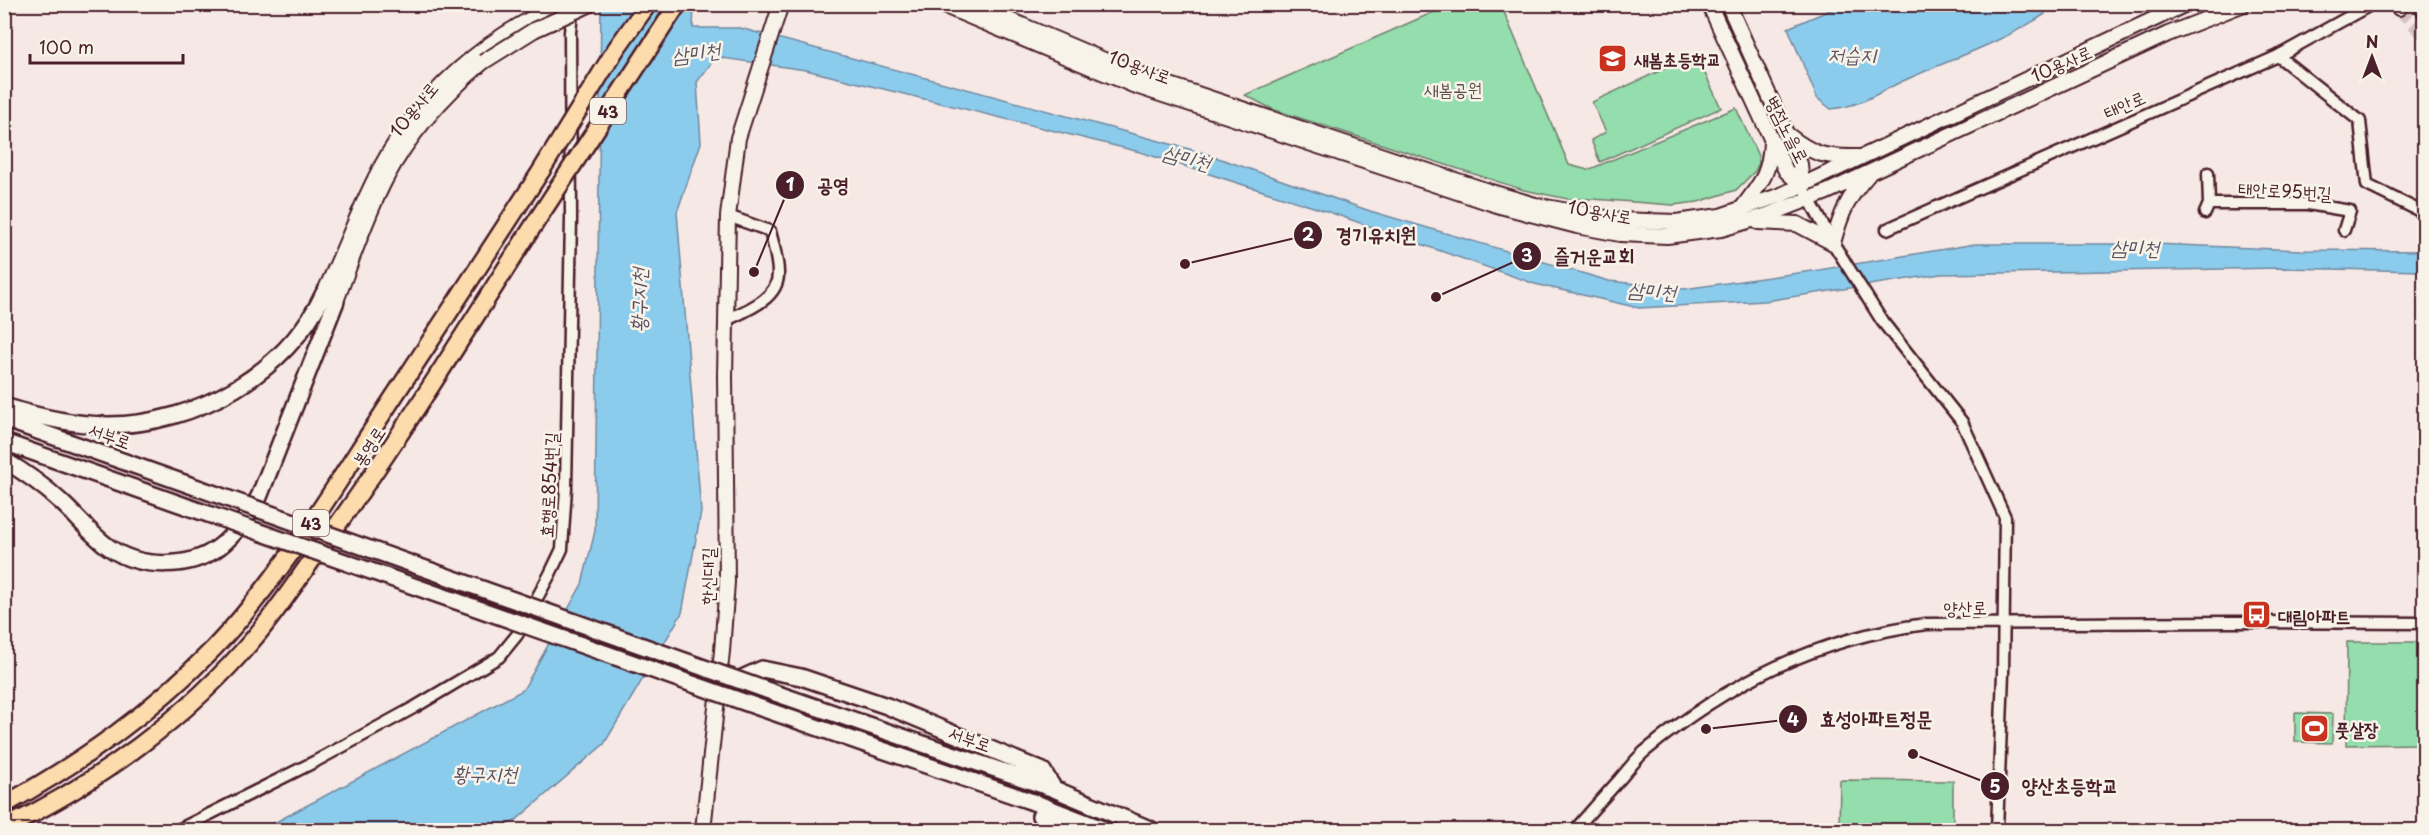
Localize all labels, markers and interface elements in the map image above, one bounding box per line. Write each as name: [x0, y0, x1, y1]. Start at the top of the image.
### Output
scale bar: [30, 27, 183, 65]
north arrow: [2342, 27, 2402, 87]
text: N: [2366, 29, 2378, 53]
text: 100 m: [39, 33, 94, 60]
water label: 삼미천: [670, 34, 724, 70]
street label: 10용사로: [2026, 38, 2096, 88]
water label: 저습지: [1828, 39, 1878, 69]
street label: 10용사로: [1105, 42, 1175, 90]
school or university icon: 새봄초등학교: [1597, 42, 1629, 74]
place label: 새봄초등학교: [1633, 45, 1721, 72]
street label: 10용사로: [382, 75, 444, 143]
park label: 새봄공원: [1424, 75, 1482, 102]
street label: 태안로: [2099, 83, 2149, 125]
street label: 병점노을로: [1760, 91, 1816, 167]
road number: 43: [590, 98, 626, 124]
water label: 삼미천: [1160, 136, 1216, 178]
callout: 공영: [775, 166, 861, 204]
text: 공영: [817, 169, 849, 199]
text: 1: [786, 170, 795, 197]
street label: 태안로95번길: [2237, 174, 2333, 206]
street label: 10용사로: [1566, 192, 1634, 230]
callout: 경기유치원: [1293, 216, 1428, 254]
text: 경기유치원: [1336, 219, 1416, 249]
text: 2: [1302, 220, 1315, 247]
water label: 삼미천: [2111, 232, 2161, 262]
callout: 즐거운교회: [1512, 237, 1646, 275]
text: 즐거운교회: [1554, 240, 1634, 270]
text: 3: [1521, 241, 1533, 268]
water label: 황구지천: [622, 266, 654, 332]
water label: 삼미천: [1627, 273, 1679, 307]
street label: 서부로: [85, 415, 135, 455]
street label: 봉영로: [345, 420, 391, 472]
street label: 효행로854번길: [532, 431, 564, 539]
road number: 43: [293, 510, 329, 536]
street label: 한신대길: [693, 546, 721, 605]
street label: 양산로: [1943, 593, 1987, 621]
bus stop icon: 대림아파트: [2241, 599, 2273, 631]
place label: 대림아파트: [2278, 602, 2350, 629]
callout: 효성아파트정문: [1778, 700, 1945, 738]
text: 효성아파트정문: [1820, 703, 1932, 733]
text: 4: [1787, 705, 1799, 732]
sports icon: 풋살장: [2298, 712, 2330, 744]
place label: 풋살장: [2335, 715, 2379, 742]
street label: 서부로: [945, 718, 995, 758]
water label: 황구지천: [453, 758, 519, 788]
callout: 양산초등학교: [1980, 767, 2131, 805]
text: 양산초등학교: [2022, 770, 2118, 800]
text: 5: [1989, 772, 2001, 799]

